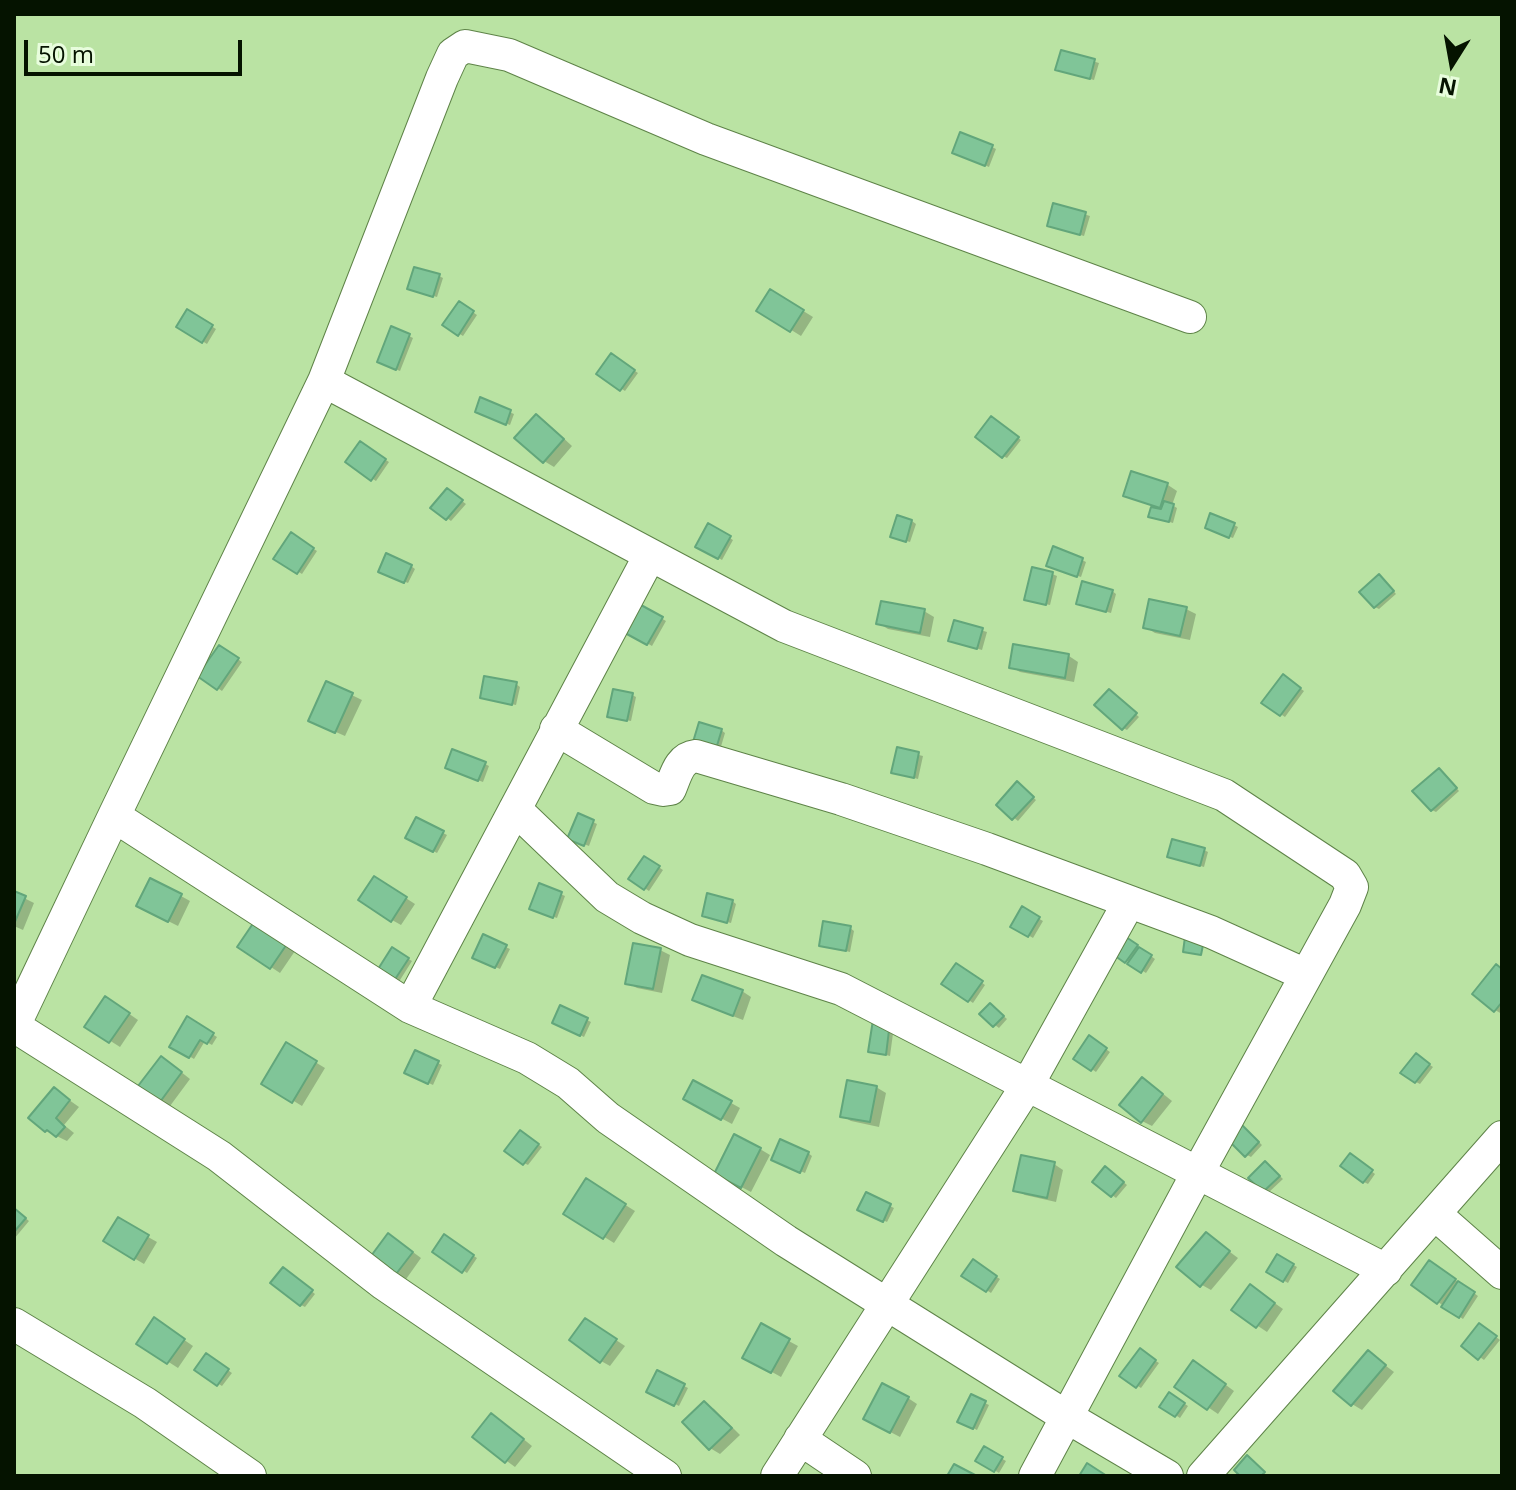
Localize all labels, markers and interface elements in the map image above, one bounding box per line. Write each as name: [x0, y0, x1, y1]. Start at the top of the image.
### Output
scale bar: [28, 24, 246, 74]
north arrow: [1412, 24, 1492, 104]
text: 50 m: [38, 37, 94, 70]
text: N: [1436, 71, 1459, 104]

